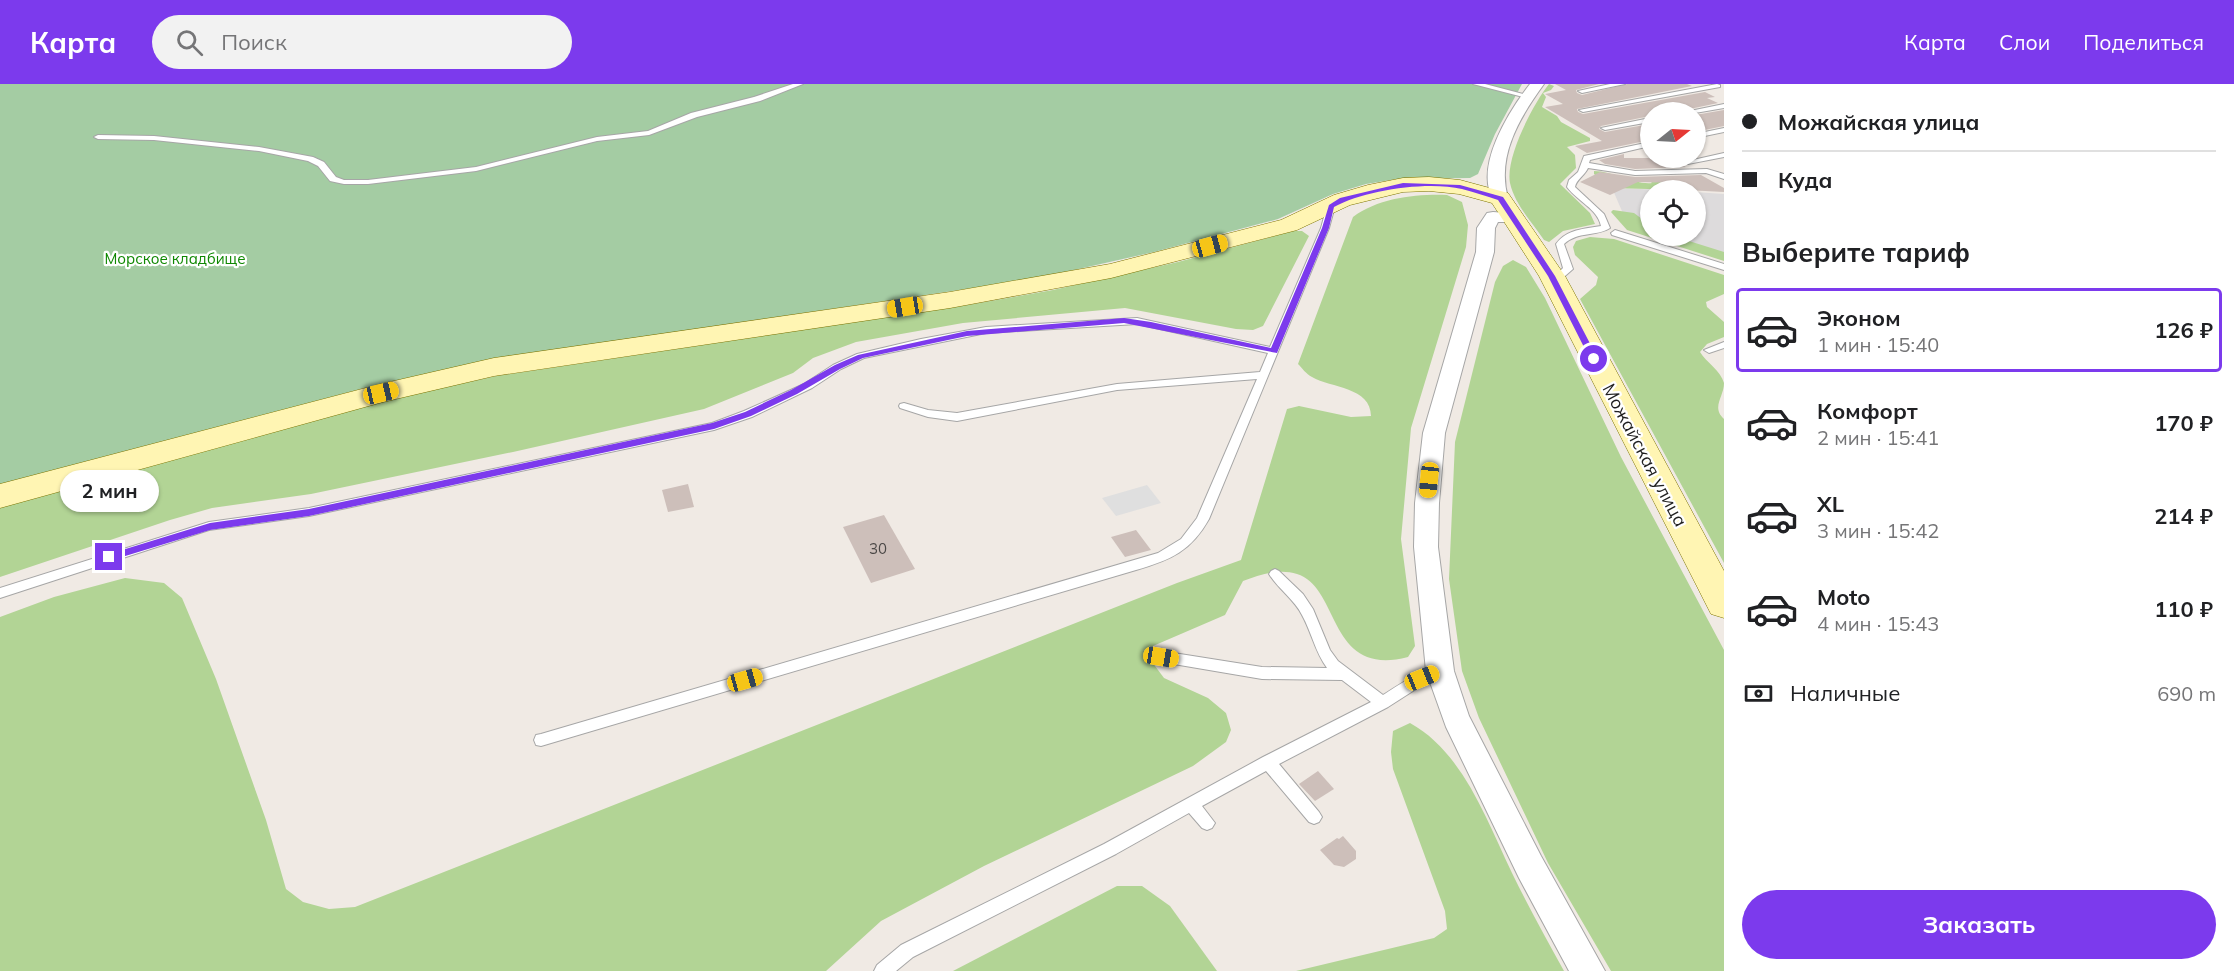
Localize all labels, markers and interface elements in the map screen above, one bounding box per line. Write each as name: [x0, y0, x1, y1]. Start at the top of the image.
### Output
search box: [152, 15, 572, 69]
text: Карта: [30, 25, 116, 60]
icon: search: [173, 26, 206, 59]
text: Поиск: [221, 28, 287, 56]
text: Карта: [1904, 29, 1966, 55]
text: Слои: [1999, 29, 2050, 55]
text: Поделиться: [2083, 29, 2204, 55]
north arrow: [1640, 102, 1706, 168]
map controls: [1640, 102, 1706, 246]
text: Можайская улица: [1778, 108, 1980, 136]
text: Куда: [1778, 166, 1832, 194]
button: locate: [1640, 180, 1706, 246]
car: [1190, 233, 1230, 259]
text: Выберите тариф: [1742, 235, 1970, 269]
park label: Морское кладбище: [104, 249, 246, 268]
car: [886, 295, 924, 319]
icon: car: [1745, 303, 1799, 357]
text: Эконом: [1817, 304, 1901, 332]
text: 126 ₽: [2154, 316, 2213, 344]
text: 1 мин · 15:40: [1817, 332, 1939, 357]
route start: [1580, 345, 1607, 372]
street label: Можайская улица: [1598, 379, 1692, 531]
car: [361, 380, 401, 406]
icon: car: [1745, 396, 1799, 450]
text: Комфорт: [1817, 397, 1918, 425]
text: 170 ₽: [2154, 409, 2213, 437]
text: 2 мин · 15:41: [1817, 425, 1939, 450]
car: [1418, 461, 1440, 499]
callout: 2 мин: [60, 470, 158, 512]
text: 2 мин: [81, 478, 138, 503]
icon: car: [1745, 489, 1799, 543]
text: XL: [1817, 490, 1844, 518]
text: 214 ₽: [2154, 502, 2213, 530]
text: 3 мин · 15:42: [1817, 518, 1939, 543]
house number: 30: [869, 539, 887, 558]
route end: [95, 543, 122, 570]
icon: car: [1745, 582, 1799, 636]
text: Moto: [1817, 583, 1870, 611]
text: 110 ₽: [2154, 595, 2213, 623]
text: 4 мин · 15:43: [1817, 611, 1939, 636]
car: [1142, 645, 1180, 669]
car: [1402, 663, 1442, 693]
car: [725, 666, 765, 694]
icon: cash: [1742, 677, 1775, 710]
text: Наличные: [1790, 679, 1900, 707]
text: 690 m: [2157, 681, 2216, 706]
button: Заказать: [1742, 890, 2216, 959]

